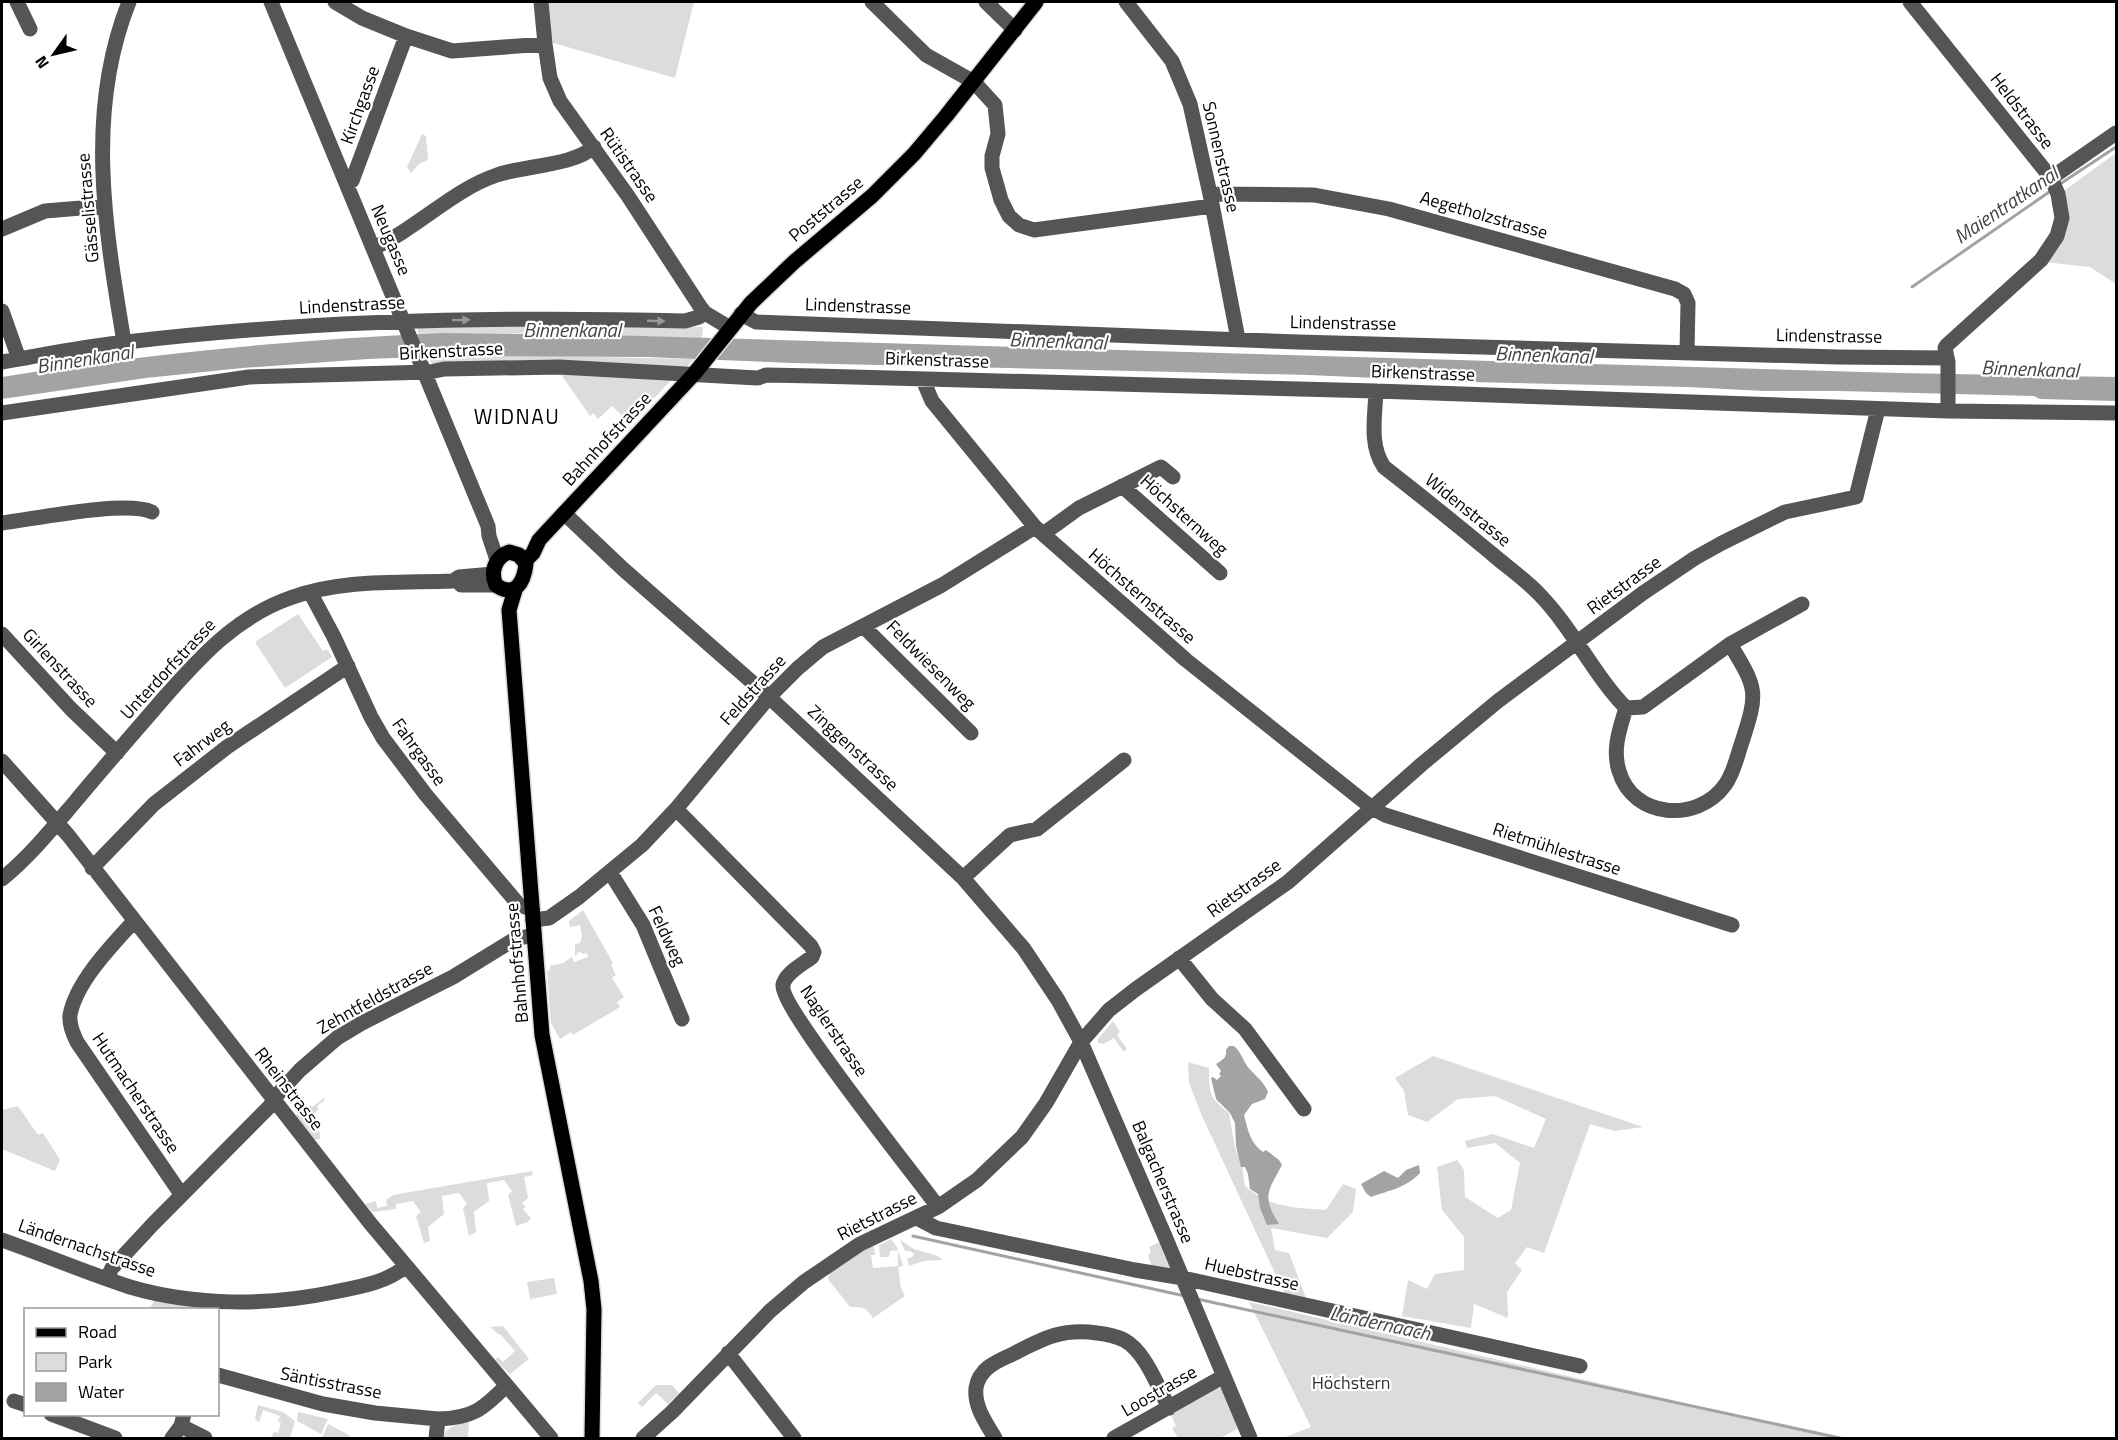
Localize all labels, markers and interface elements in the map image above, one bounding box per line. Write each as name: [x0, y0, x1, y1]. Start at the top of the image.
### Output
north arrow: [24, 24, 84, 84]
text: N: [29, 51, 55, 74]
street label: Kirchgasse: [333, 62, 386, 148]
street label: Heldstrasse: [1984, 67, 2061, 155]
street label: Sonnenstrasse: [1196, 99, 1247, 215]
street label: Rütistrasse: [594, 121, 665, 208]
street label: Gässelistrasse: [69, 152, 106, 264]
water label: Maientratkanal: [1947, 157, 2067, 251]
street label: Poststrasse: [782, 169, 869, 248]
street label: Aegetholzstrasse: [1417, 183, 1551, 246]
street label: Neugasse: [364, 200, 419, 280]
street label: Lindenstrasse: [298, 288, 406, 321]
street label: Lindenstrasse: [804, 290, 912, 321]
street label: Lindenstrasse: [1290, 308, 1396, 337]
water label: Binnenkanal: [523, 314, 624, 345]
one-way arrow: [452, 315, 471, 325]
one-way arrow: [647, 316, 666, 325]
street label: Lindenstrasse: [1776, 321, 1882, 350]
water label: Binnenkanal: [1009, 323, 1110, 358]
street label: Birkenstrasse: [398, 334, 504, 367]
water label: Binnenkanal: [34, 335, 138, 381]
water label: Binnenkanal: [1495, 337, 1596, 372]
street label: Birkenstrasse: [884, 344, 990, 375]
water label: Binnenkanal: [1981, 351, 2082, 386]
street label: Birkenstrasse: [1370, 357, 1476, 388]
street label: Bahnhofstrasse: [556, 385, 658, 492]
district label: WIDNAU: [474, 400, 560, 432]
street label: Widenstrasse: [1419, 466, 1517, 553]
street label: Höchsternweg: [1134, 468, 1234, 562]
street label: Höchsternstrasse: [1083, 541, 1202, 650]
street label: Rietstrasse: [1581, 548, 1666, 621]
street label: Unterdorfstrasse: [114, 612, 222, 725]
street label: Feldwiesenweg: [880, 613, 983, 716]
street label: Girlenstrasse: [16, 622, 104, 713]
street label: Feldstrasse: [713, 648, 792, 731]
street label: Zinggenstrasse: [802, 698, 905, 797]
street label: Fahrweg: [167, 712, 236, 773]
street label: Fahrgasse: [386, 712, 453, 791]
street label: Rietmühlestrasse: [1489, 815, 1625, 882]
street label: Rietstrasse: [1201, 851, 1286, 924]
street label: Feldweg: [642, 901, 693, 970]
street label: Bahnhofstrasse: [498, 902, 535, 1024]
street label: Zehntfeldstrasse: [312, 955, 437, 1041]
street label: Naglerstrasse: [794, 979, 875, 1082]
street label: Hutmacherstrasse: [86, 1027, 187, 1159]
street label: Rheinstrasse: [248, 1041, 331, 1136]
street label: Balgacherstrasse: [1125, 1116, 1202, 1247]
street label: Rietstrasse: [832, 1184, 921, 1247]
street label: Ländernachstrasse: [15, 1211, 160, 1284]
street label: Huebstrasse: [1202, 1250, 1302, 1297]
water label: Ländernaach: [1327, 1297, 1434, 1348]
legend: [24, 1308, 219, 1416]
text: Road: [78, 1318, 117, 1345]
text: Park: [78, 1348, 113, 1375]
street label: Loostrasse: [1116, 1358, 1202, 1423]
street label: Säntisstrasse: [278, 1359, 384, 1406]
park label: Höchstern: [1312, 1369, 1390, 1396]
text: Water: [78, 1378, 124, 1405]

